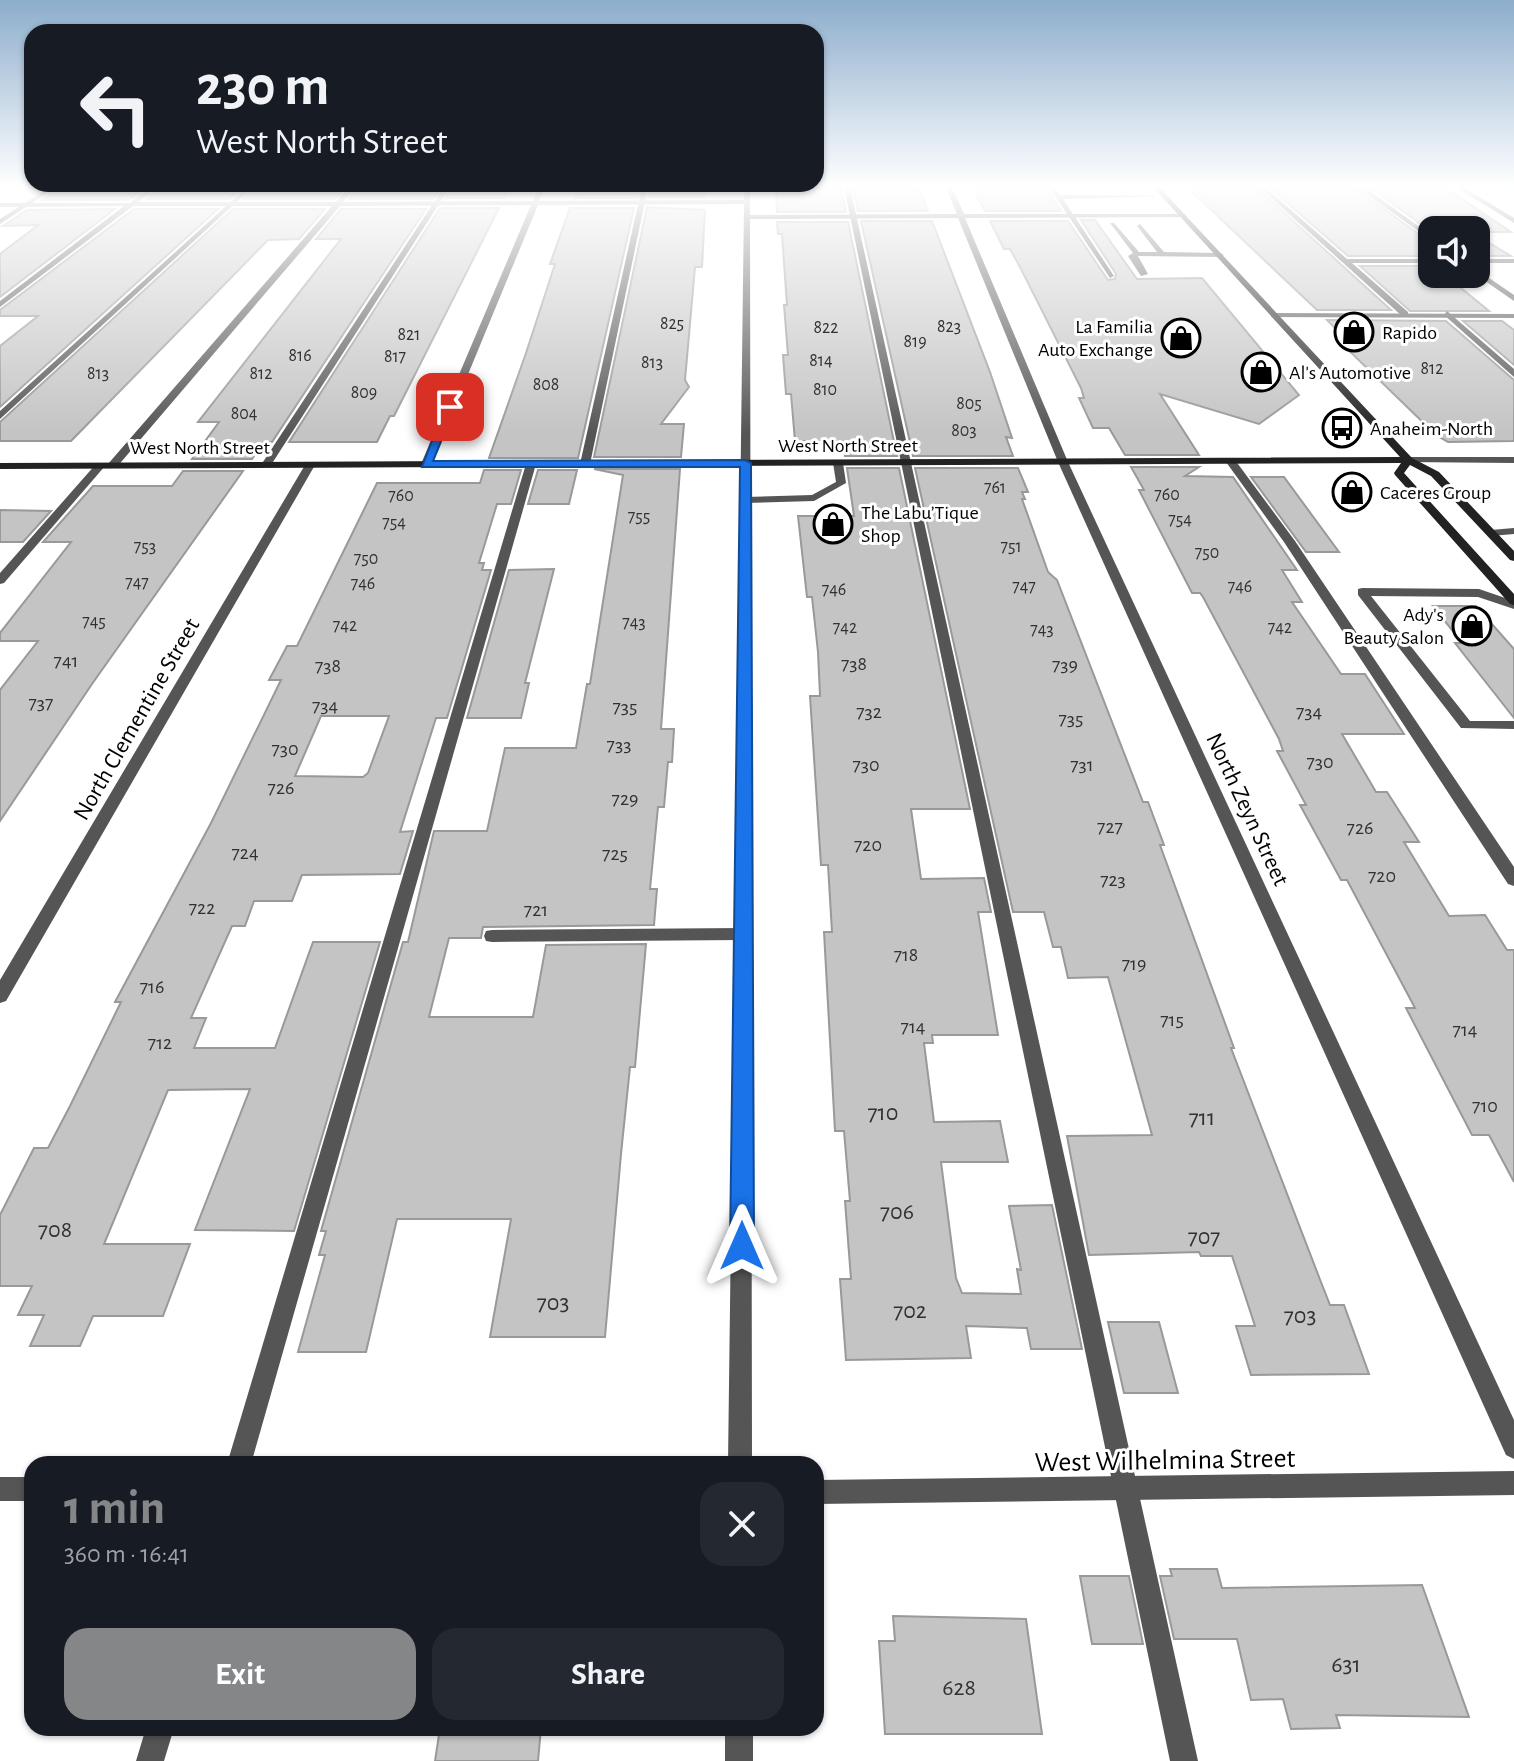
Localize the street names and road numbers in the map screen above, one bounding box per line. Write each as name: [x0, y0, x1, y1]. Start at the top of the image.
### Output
street label: West North Street: [778, 436, 919, 456]
street label: West North Street: [130, 438, 271, 458]
street label: North Clementine Street: [69, 614, 205, 825]
street label: North Zeyn Street: [1201, 729, 1293, 890]
street label: West Wilhelmina Street: [1034, 1445, 1296, 1477]

